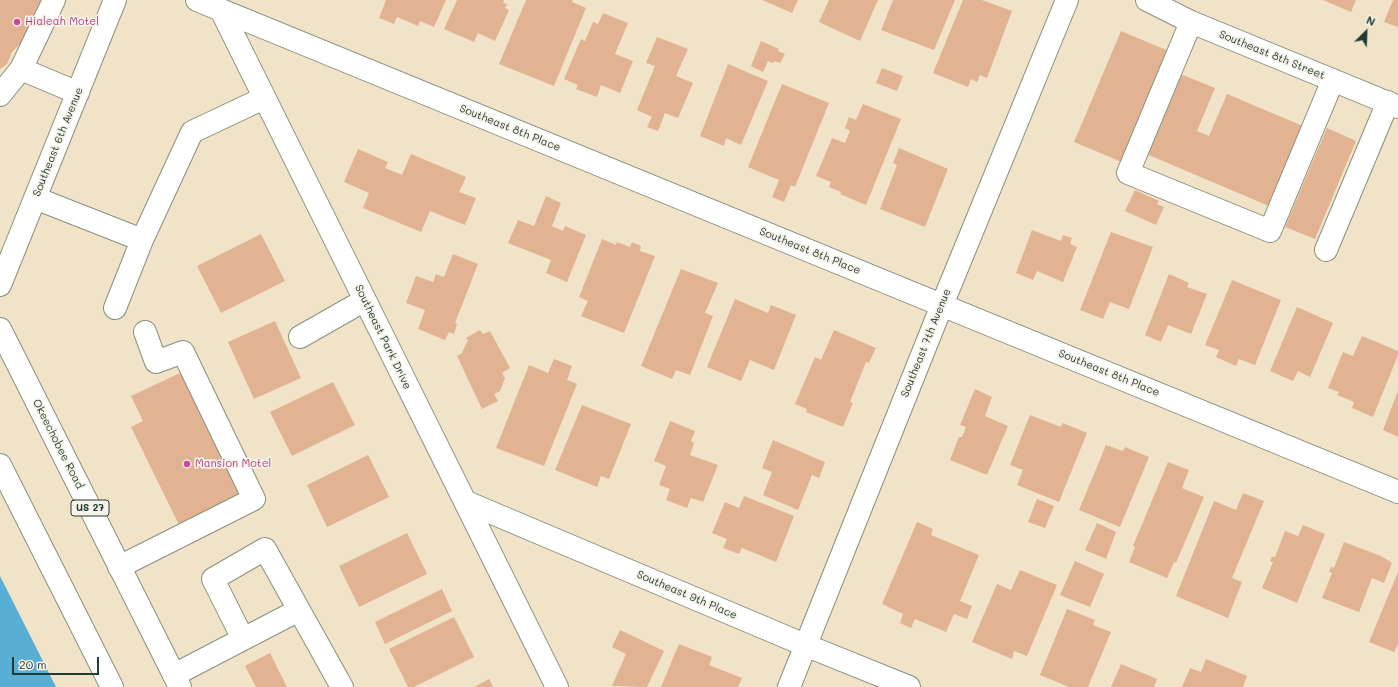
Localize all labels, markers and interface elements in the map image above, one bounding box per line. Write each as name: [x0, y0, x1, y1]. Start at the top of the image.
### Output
north arrow: [1346, 12, 1386, 52]
text: N: [1364, 12, 1378, 29]
place label: Hialeah Motel: [25, 15, 99, 29]
marker: Hialeah Motel: [12, 17, 22, 27]
street label: Southeast 8th Street: [1217, 28, 1327, 82]
street label: Southeast 6th Avenue: [30, 86, 86, 198]
street label: Southeast 8th Place: [457, 102, 563, 154]
street label: Southeast 8th Place: [757, 225, 863, 277]
street label: Southeast Park Drive: [352, 283, 414, 391]
street label: Southeast 7th Avenue: [898, 287, 954, 399]
street label: Southeast 8th Place: [1056, 347, 1162, 399]
street label: Okeechobee Road: [30, 397, 86, 491]
place label: Mansion Motel: [195, 457, 271, 471]
marker: Mansion Motel: [182, 459, 192, 469]
road number: US 27: [71, 500, 109, 516]
street label: Southeast 9th Place: [635, 568, 739, 622]
scale bar: [14, 649, 101, 675]
text: 20 m: [19, 656, 47, 672]

